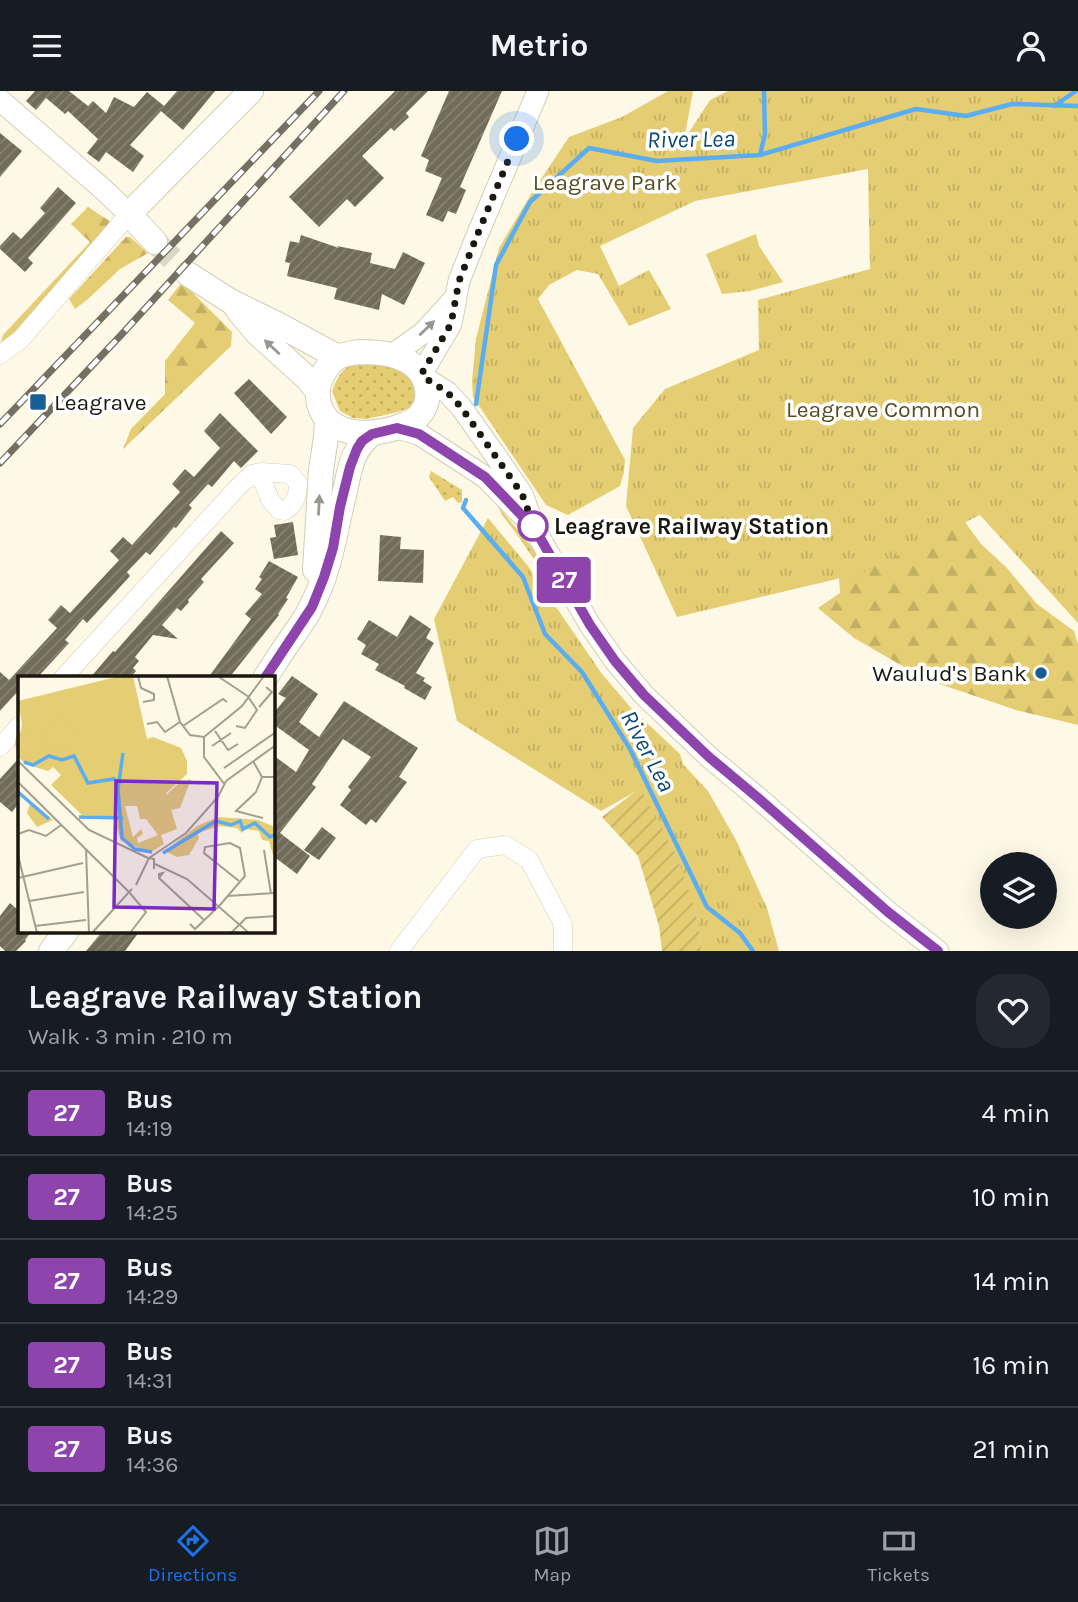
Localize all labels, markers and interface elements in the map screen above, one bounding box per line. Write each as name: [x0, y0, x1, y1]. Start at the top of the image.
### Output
icon: menu: [28, 27, 66, 65]
text: Metrio: [490, 27, 588, 64]
icon: person: [1012, 27, 1050, 65]
your location: [499, 121, 534, 156]
water label: River Lea: [647, 124, 735, 154]
park label: Leagrave Park: [533, 169, 677, 196]
one-way arrow: [418, 321, 435, 337]
one-way arrow: [263, 339, 281, 355]
place label: Leagrave: [54, 389, 147, 416]
marker: Leagrave: [28, 392, 48, 412]
park label: Leagrave Common: [786, 396, 980, 423]
one-way arrow: [313, 493, 324, 515]
marker: Leagrave Railway Station: [518, 511, 548, 541]
place label: Leagrave Railway Station: [554, 513, 829, 540]
line badge: 27: [532, 557, 596, 603]
text: 27: [551, 566, 577, 594]
place label: Waulud's Bank: [872, 660, 1027, 687]
marker: Waulud's Bank: [1033, 665, 1049, 681]
inset map: [18, 676, 275, 933]
water label: River Lea: [615, 705, 681, 797]
map controls: [980, 852, 1057, 929]
button: layers: [980, 852, 1057, 929]
button: heart: [976, 974, 1050, 1048]
text: Leagrave Railway Station: [28, 978, 423, 1016]
text: Walk · 3 min · 210 m: [28, 1023, 233, 1050]
text: Bus: [126, 1084, 173, 1115]
text: 4 min: [982, 1098, 1050, 1129]
text: 27: [53, 1099, 80, 1127]
text: 14:19: [126, 1115, 173, 1142]
text: Bus: [126, 1168, 173, 1199]
text: 10 min: [972, 1182, 1050, 1213]
text: 27: [53, 1183, 80, 1211]
text: 14:25: [126, 1199, 178, 1226]
text: Bus: [126, 1252, 173, 1283]
text: 14 min: [973, 1266, 1050, 1297]
text: 27: [53, 1267, 80, 1295]
text: 14:29: [126, 1283, 178, 1310]
text: Bus: [126, 1336, 173, 1367]
text: 16 min: [973, 1350, 1050, 1381]
text: 27: [53, 1351, 80, 1379]
text: 14:31: [126, 1367, 173, 1394]
text: Bus: [126, 1420, 173, 1451]
text: 21 min: [972, 1434, 1050, 1465]
text: 27: [53, 1435, 80, 1463]
text: 14:36: [126, 1451, 179, 1478]
tab: Directions: [148, 1522, 237, 1586]
tab: Map: [533, 1522, 571, 1586]
tab: Tickets: [867, 1522, 930, 1586]

